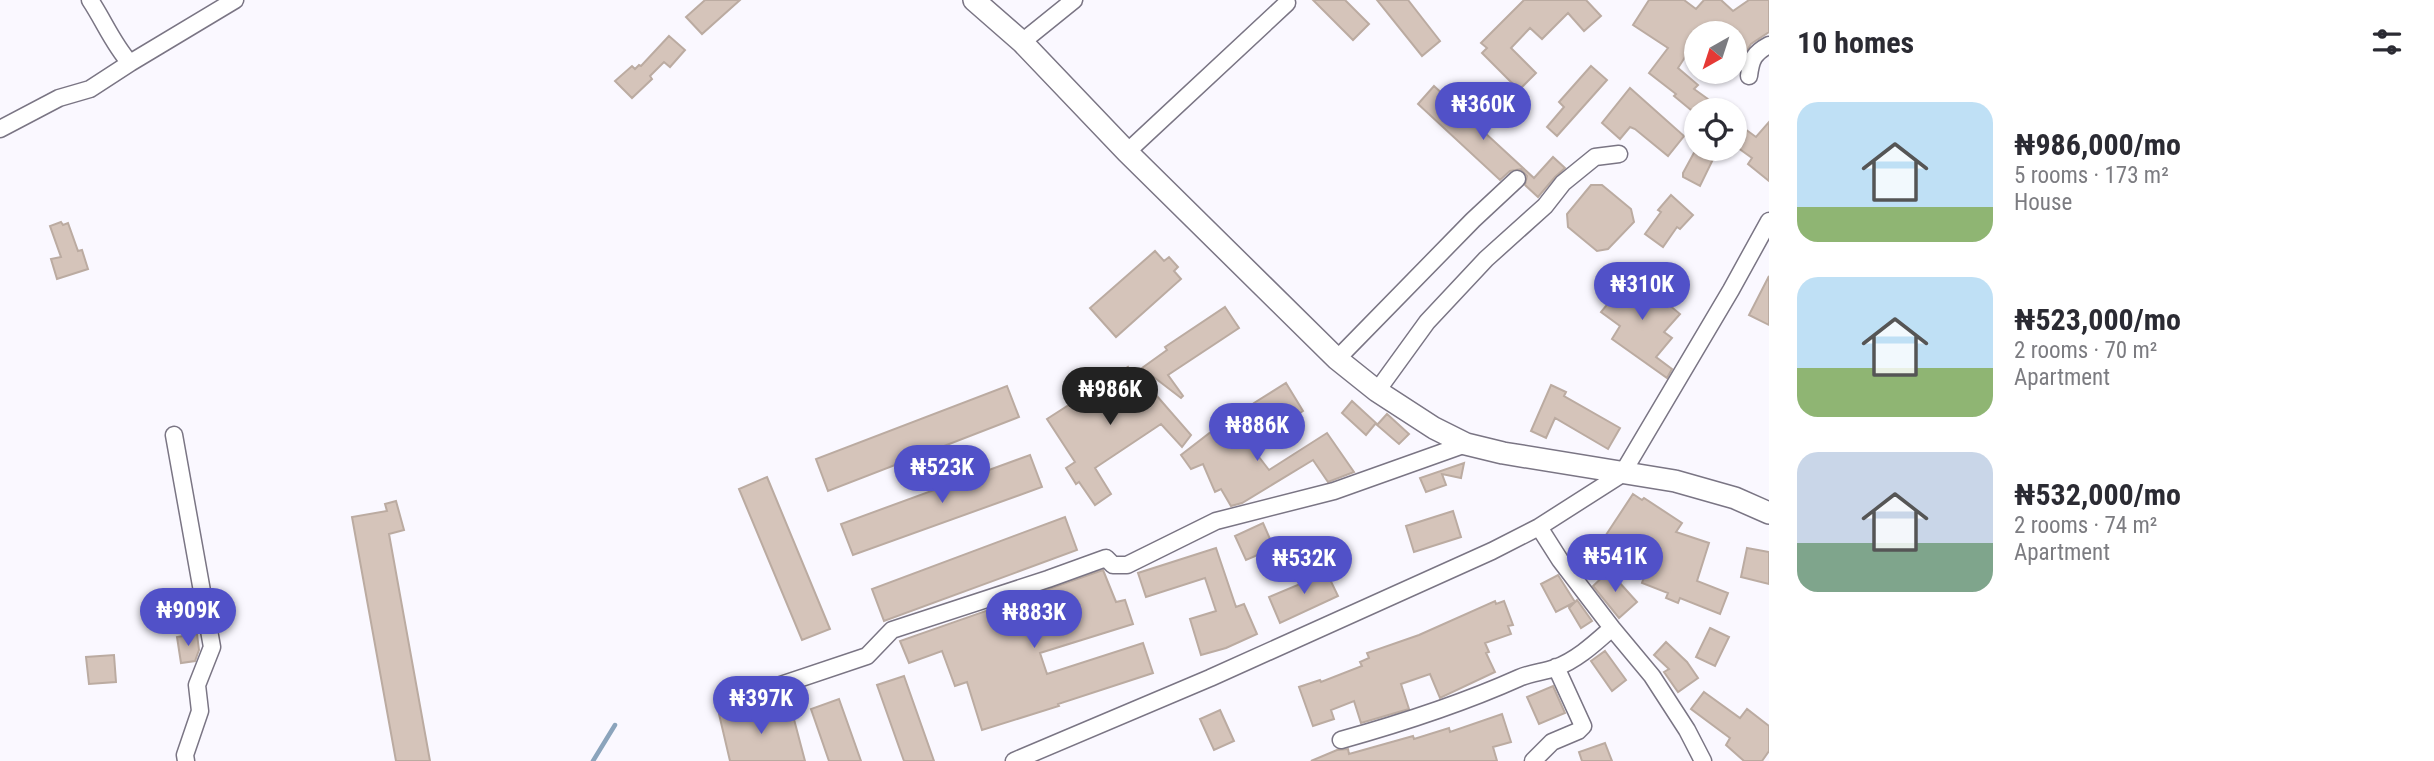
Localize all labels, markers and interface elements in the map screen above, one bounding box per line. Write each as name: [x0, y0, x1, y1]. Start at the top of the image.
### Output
north arrow: [1684, 21, 1746, 84]
map controls: [1684, 21, 1747, 161]
icon: filters: [2368, 23, 2406, 61]
text: 10 homes: [1797, 25, 1914, 60]
pin: ₦360K: [1434, 82, 1532, 142]
text: ₦360K: [1451, 91, 1515, 118]
button: locate: [1684, 98, 1747, 161]
text: ₦986,000/mo: [2014, 127, 2181, 162]
icon: home: [1853, 130, 1937, 214]
text: 5 rooms · 173 m²: [2014, 162, 2169, 189]
text: House: [2014, 189, 2072, 216]
pin: ₦310K: [1593, 262, 1691, 322]
text: ₦310K: [1610, 271, 1674, 298]
text: ₦523,000/mo: [2014, 302, 2181, 337]
icon: home: [1853, 305, 1937, 389]
text: 2 rooms · 70 m²: [2014, 337, 2157, 364]
text: Apartment: [2014, 364, 2110, 391]
pin: ₦986K: [1061, 368, 1159, 427]
text: ₦986K: [1078, 376, 1142, 403]
pin: ₦886K: [1208, 404, 1306, 463]
text: ₦886K: [1225, 412, 1289, 439]
pin: ₦523K: [893, 446, 991, 505]
text: ₦523K: [910, 454, 974, 481]
text: ₦532,000/mo: [2014, 477, 2181, 512]
icon: home: [1853, 480, 1937, 564]
text: 2 rooms · 74 m²: [2014, 512, 2157, 539]
pin: ₦541K: [1566, 534, 1664, 594]
pin: ₦532K: [1255, 536, 1353, 596]
text: Apartment: [2014, 539, 2110, 566]
text: ₦541K: [1583, 543, 1647, 570]
text: ₦532K: [1272, 545, 1336, 572]
pin: ₦909K: [139, 588, 237, 648]
pin: ₦883K: [985, 590, 1083, 650]
text: ₦909K: [156, 597, 220, 624]
text: ₦883K: [1002, 599, 1066, 626]
pin: ₦397K: [712, 676, 810, 736]
text: ₦397K: [729, 685, 793, 712]

